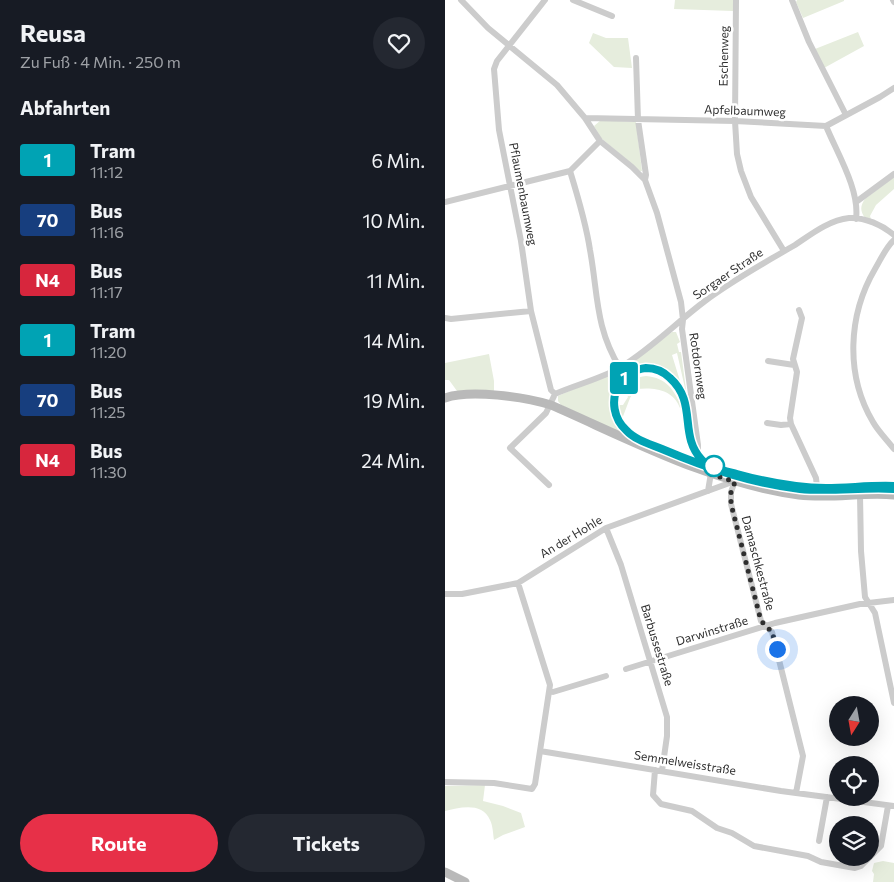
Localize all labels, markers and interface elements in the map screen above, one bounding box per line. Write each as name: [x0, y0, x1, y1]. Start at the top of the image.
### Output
button: heart: [373, 17, 425, 69]
text: Reusa: [20, 18, 86, 47]
street label: Eschenweg: [715, 25, 731, 86]
text: Zu Fuß · 4 Min. · 250 m: [20, 52, 181, 71]
text: Abfahrten: [20, 96, 110, 119]
street label: Apfelbaumweg: [704, 102, 787, 118]
text: Tram: [90, 139, 135, 162]
street label: Pflaumenbaumweg: [507, 141, 541, 247]
text: 1: [43, 149, 52, 171]
text: 6 Min.: [371, 149, 425, 172]
text: 11:12: [90, 162, 123, 181]
text: Bus: [90, 199, 122, 222]
text: 70: [37, 209, 58, 231]
text: 10 Min.: [362, 209, 425, 232]
text: 11:16: [90, 222, 124, 241]
street label: Sorgaer Straße: [690, 245, 765, 302]
text: Bus: [90, 259, 122, 282]
text: N4: [35, 269, 60, 291]
text: 11 Min.: [367, 269, 425, 292]
text: 11:17: [90, 282, 123, 301]
text: Tram: [90, 319, 135, 342]
text: 1: [43, 329, 52, 351]
text: 14 Min.: [363, 329, 425, 352]
street label: Rotdornweg: [687, 331, 711, 401]
text: 11:20: [90, 342, 127, 361]
line badge: 1: [608, 362, 640, 394]
text: 1: [620, 367, 628, 389]
text: Bus: [90, 379, 122, 402]
text: 70: [37, 389, 58, 411]
text: 19 Min.: [363, 389, 425, 412]
text: 11:25: [90, 402, 126, 421]
text: Bus: [90, 439, 122, 462]
text: N4: [35, 449, 60, 471]
text: 24 Min.: [361, 449, 425, 472]
unlabelled marker: [703, 455, 725, 477]
text: 11:30: [90, 462, 127, 481]
street label: An der Hohle: [537, 512, 604, 560]
street label: Damaschkestraße: [740, 514, 778, 612]
street label: Barbussestraße: [639, 602, 677, 687]
street label: Darwinstraße: [674, 612, 749, 648]
your location: [765, 637, 790, 662]
north arrow: [829, 696, 879, 746]
map controls: [829, 696, 879, 866]
street label: Semmelweisstraße: [633, 747, 737, 777]
button: locate: [829, 756, 879, 806]
button: Route: [20, 814, 218, 872]
button: Tickets: [228, 814, 425, 872]
button: layers: [829, 816, 879, 866]

